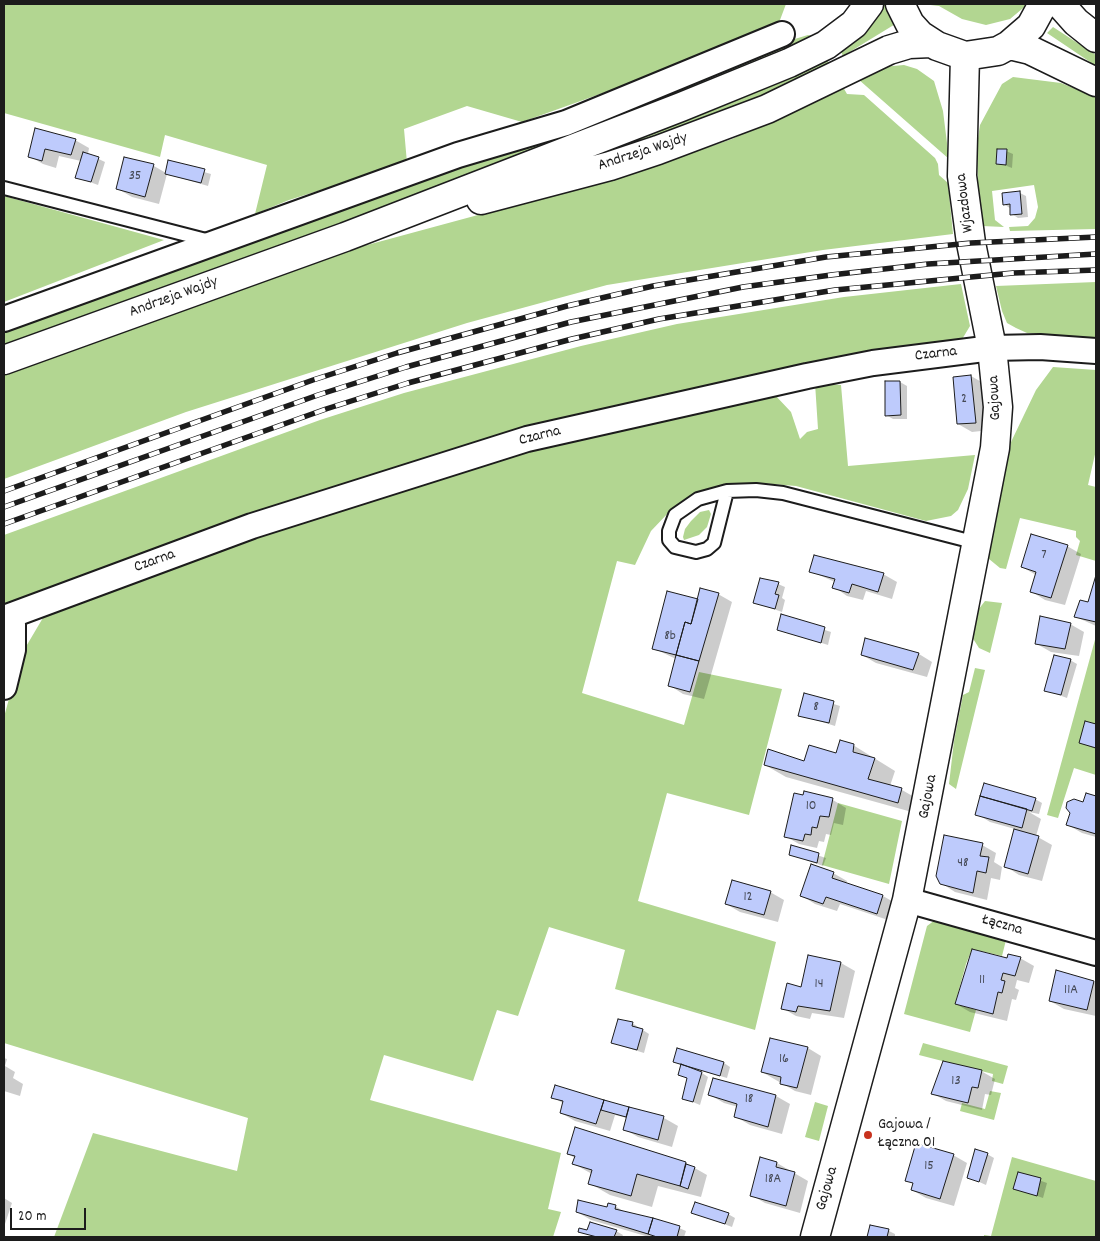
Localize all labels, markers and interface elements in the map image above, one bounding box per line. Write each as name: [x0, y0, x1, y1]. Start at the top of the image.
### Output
street label: Andrzeja Wajdy: [596, 130, 690, 176]
house number: 35: [129, 169, 141, 185]
street label: Wjazdowa: [953, 172, 979, 234]
street label: Andrzeja Wajdy: [127, 273, 221, 323]
street label: Czarna: [914, 343, 958, 367]
street label: Gajowa: [985, 375, 1007, 421]
house number: 2: [961, 392, 967, 408]
street label: Czarna: [517, 423, 563, 451]
street label: Czarna: [132, 546, 178, 578]
house number: 7: [1041, 548, 1047, 564]
house number: 8b: [664, 629, 676, 645]
house number: 8: [813, 700, 819, 716]
street label: Gajowa: [915, 773, 943, 821]
house number: 10: [806, 799, 816, 815]
house number: 48: [957, 856, 969, 872]
house number: 12: [743, 890, 753, 906]
street label: Łączna: [980, 911, 1024, 941]
house number: 11: [979, 973, 985, 989]
house number: 14: [815, 977, 823, 993]
house number: 11A: [1064, 983, 1078, 999]
house number: 16: [779, 1052, 789, 1068]
house number: 13: [951, 1074, 961, 1090]
house number: 18: [745, 1092, 753, 1108]
place label: Gajowa / Łączna 01: [878, 1116, 935, 1154]
marker: Gajowa / Łączna 01: [862, 1129, 874, 1141]
house number: 15: [924, 1159, 934, 1175]
street label: Gajowa: [813, 1165, 843, 1213]
house number: 18A: [765, 1172, 781, 1188]
scale bar: [12, 1198, 89, 1230]
text: 20 m: [18, 1206, 46, 1228]

